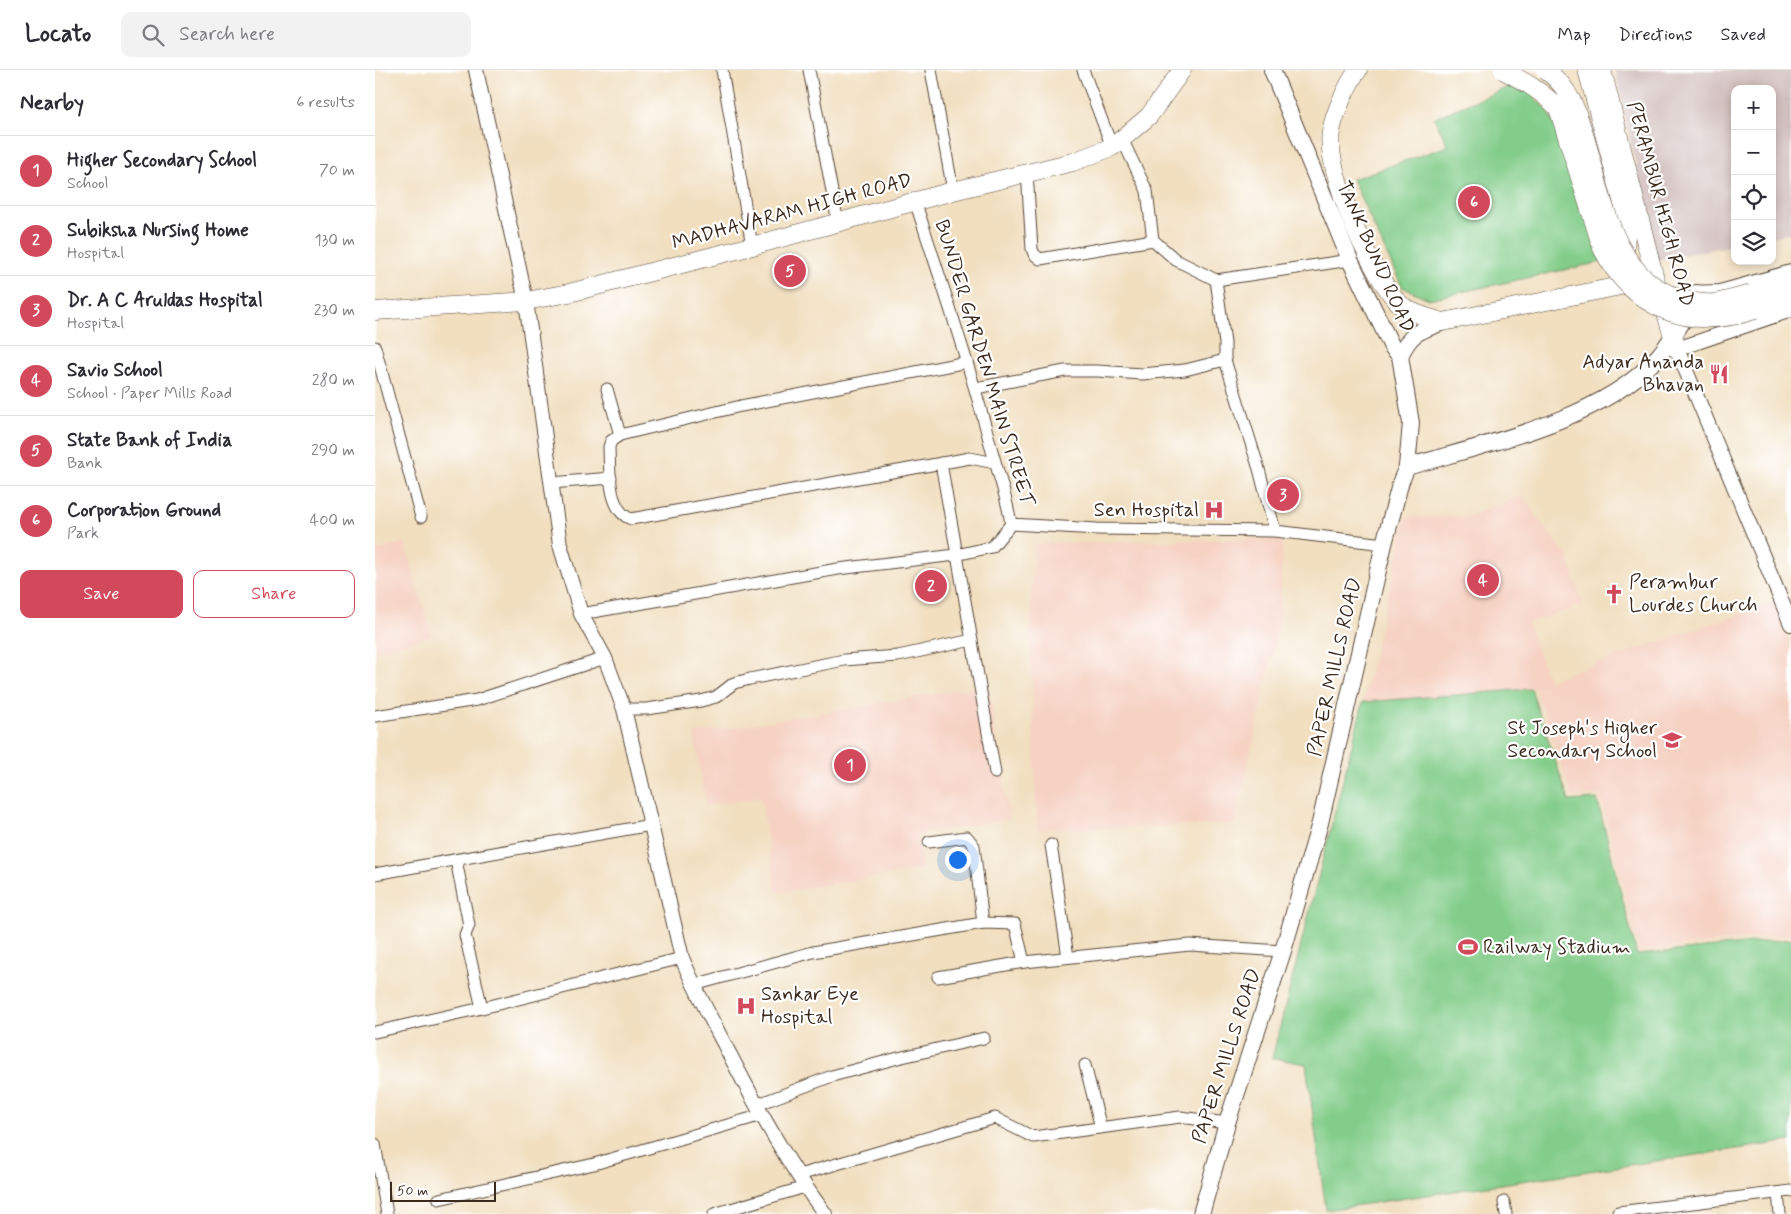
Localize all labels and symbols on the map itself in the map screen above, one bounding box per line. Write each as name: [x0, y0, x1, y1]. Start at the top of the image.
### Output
street label: PERAMBUR HIGH ROAD: [1620, 98, 1700, 310]
street label: MADHAVARAM HIGH ROAD: [669, 167, 915, 257]
street label: TANK BUND ROAD: [1329, 177, 1421, 337]
pin: 6: [1458, 183, 1490, 221]
street label: BUNDER GARDEN MAIN STREET: [927, 216, 1041, 511]
pin: 5: [774, 252, 806, 290]
place label: Adyar Ananda Bhavan: [1582, 349, 1704, 399]
restaurant icon: Adyar Ananda Bhavan: [1708, 363, 1730, 385]
pin: 3: [1267, 476, 1299, 514]
place label: Sen Hospital: [1094, 497, 1199, 524]
hospital icon: Sen Hospital: [1203, 499, 1225, 521]
pin: 4: [1467, 561, 1499, 599]
pin: 2: [915, 567, 947, 605]
place label: Perambur Lourdes Church: [1629, 569, 1758, 619]
street label: PAPER MILLS ROAD: [1301, 575, 1369, 759]
church icon: Perambur Lourdes Church: [1603, 583, 1625, 605]
place label: St Joseph's Higher Secondary School: [1507, 715, 1658, 765]
school or university icon: St Joseph's Higher Secondary School: [1661, 729, 1683, 751]
pin: 1: [834, 746, 866, 784]
your location: [945, 847, 971, 873]
place label: Railway Stadium: [1483, 934, 1631, 961]
sports icon: Railway Stadium: [1457, 936, 1479, 958]
street label: PAPER MILLS ROAD: [1186, 965, 1268, 1147]
place label: Sankar Eye Hospital: [761, 981, 859, 1031]
hospital icon: Sankar Eye Hospital: [735, 995, 757, 1017]
scale bar: [390, 1179, 496, 1202]

